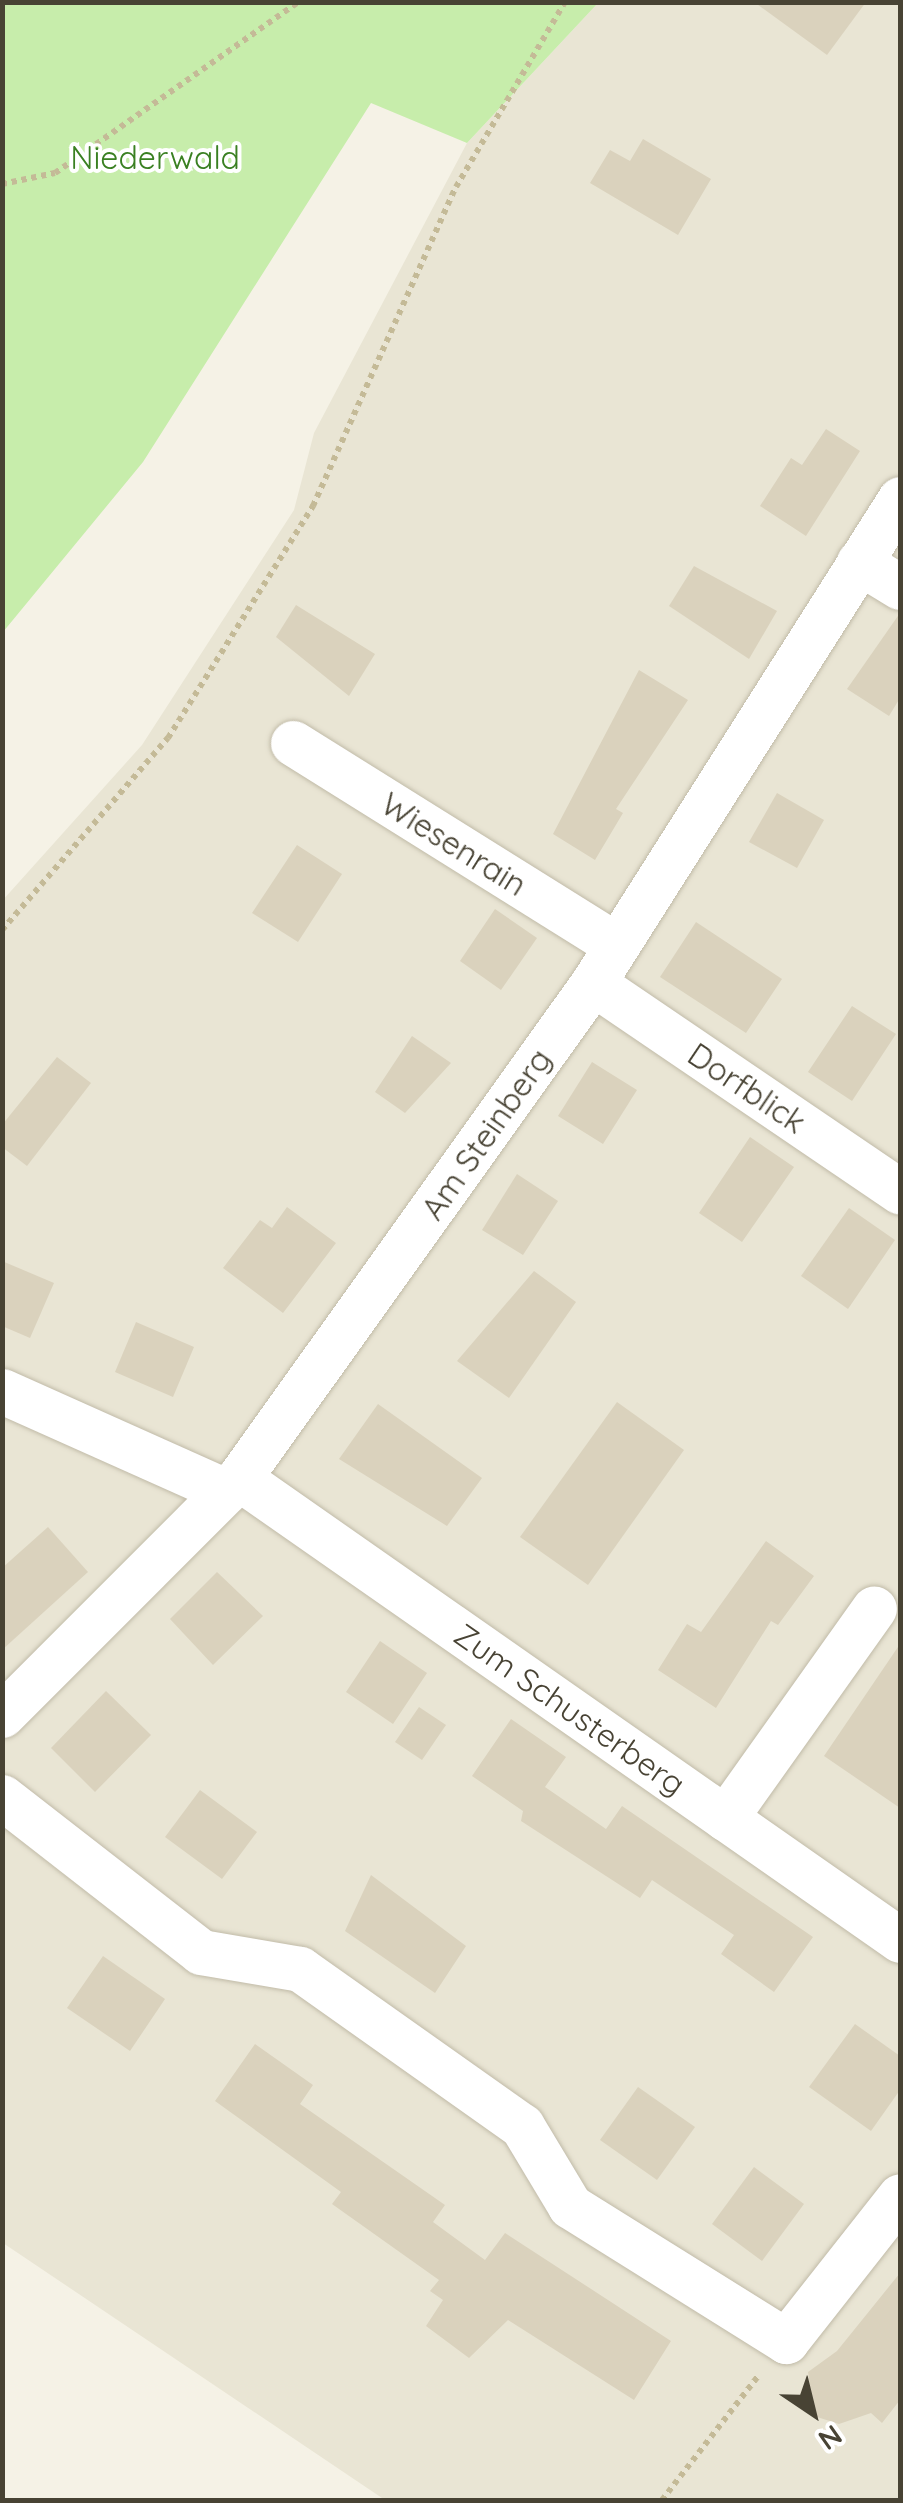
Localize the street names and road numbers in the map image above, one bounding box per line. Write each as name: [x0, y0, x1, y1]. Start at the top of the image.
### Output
street label: Wiesenrain: [374, 784, 534, 904]
street label: Dorfblick: [681, 1035, 813, 1141]
street label: Am Steinberg: [413, 1041, 559, 1227]
street label: Zum Schusterberg: [447, 1615, 693, 1803]

